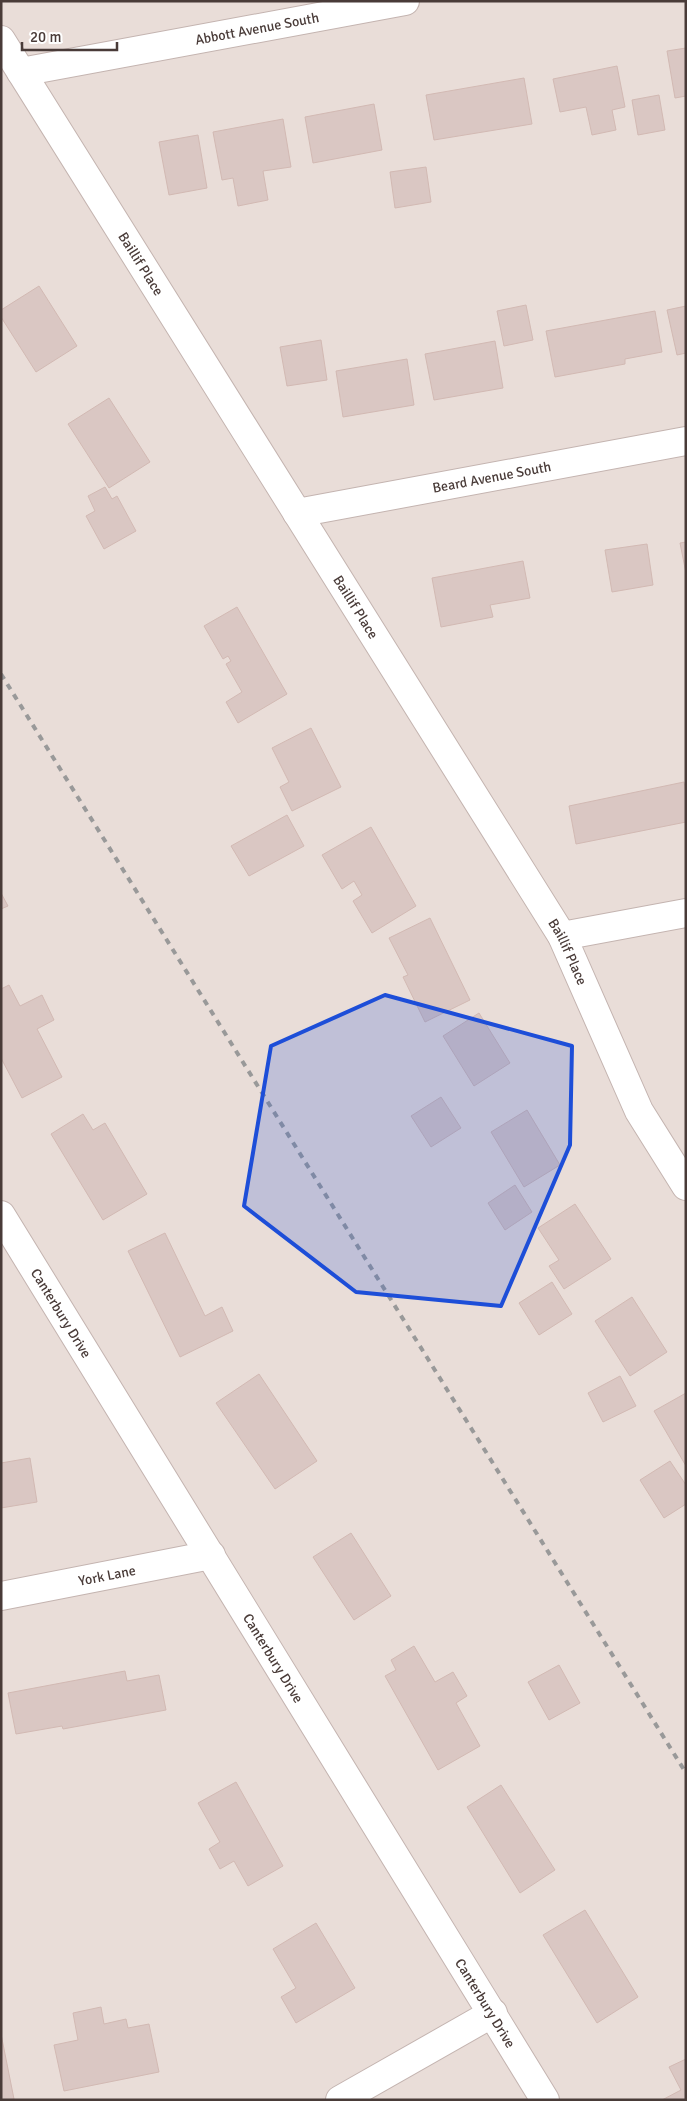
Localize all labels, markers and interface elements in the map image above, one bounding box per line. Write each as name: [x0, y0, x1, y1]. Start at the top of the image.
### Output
street label: Abbott Avenue South: [194, 9, 320, 48]
scale bar: [22, 20, 118, 52]
text: 20 m: [30, 28, 61, 46]
street label: Baillif Place: [115, 229, 167, 299]
street label: Beard Avenue South: [431, 458, 552, 496]
street label: Baillif Place: [330, 572, 382, 642]
street label: Baillif Place: [545, 915, 591, 988]
street label: Canterbury Drive: [27, 1265, 95, 1361]
street label: York Lane: [77, 1561, 137, 1589]
street label: Canterbury Drive: [239, 1610, 307, 1706]
street label: Canterbury Drive: [452, 1955, 519, 2051]

